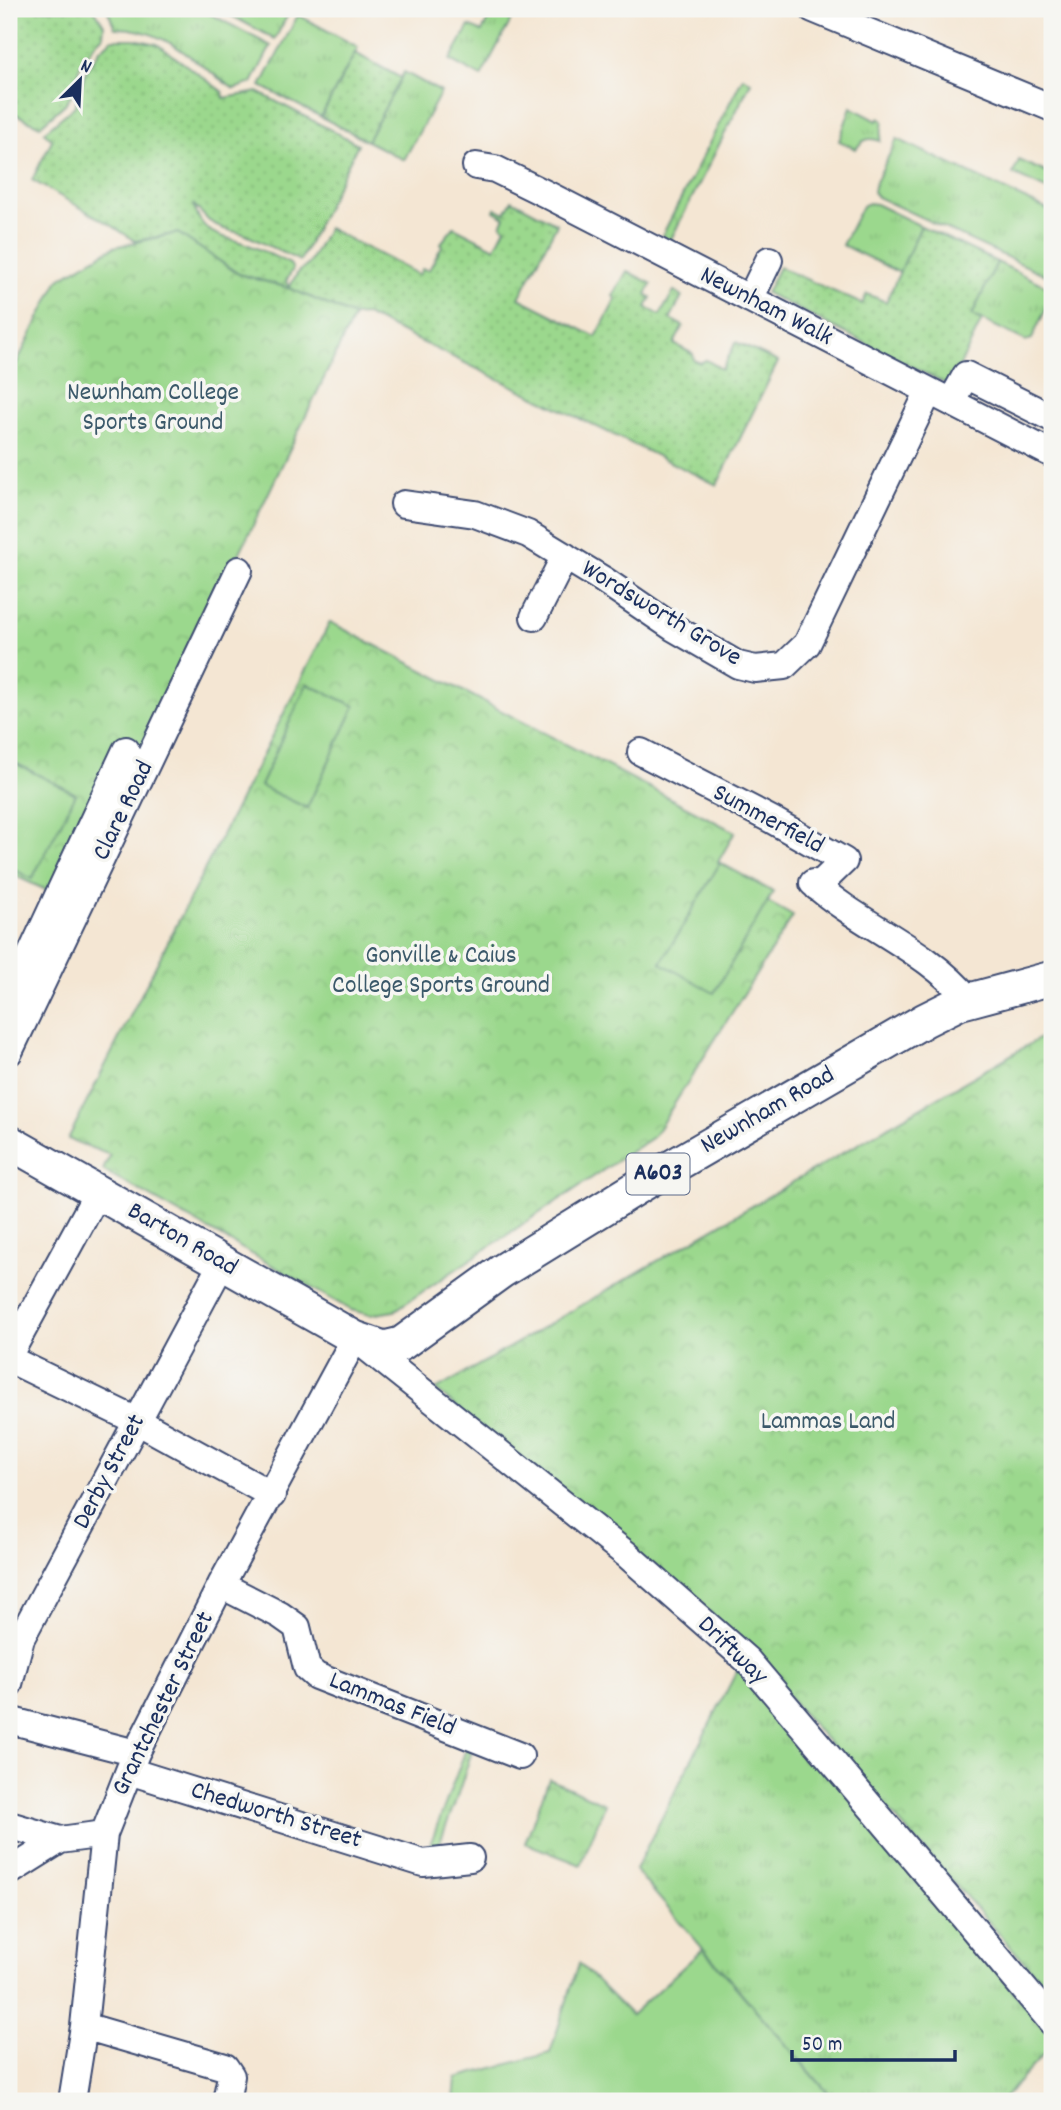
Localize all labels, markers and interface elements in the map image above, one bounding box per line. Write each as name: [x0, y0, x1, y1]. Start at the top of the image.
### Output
north arrow: [46, 46, 116, 116]
text: N: [76, 53, 95, 82]
street label: Newnham Walk: [693, 258, 839, 356]
park label: Newnham College Sports Ground: [67, 375, 239, 442]
street label: Wordsworth Grove: [574, 551, 748, 677]
street label: Clare Road: [84, 755, 164, 867]
street label: Summerfield: [706, 775, 830, 865]
park label: Gonville & Caius College Sports Ground: [332, 938, 550, 1005]
street label: Newnham Road: [694, 1058, 842, 1164]
road number: A603: [626, 1154, 690, 1194]
street label: Barton Road: [120, 1193, 244, 1287]
park label: Lammas Land: [761, 1404, 895, 1441]
street label: Derby Street: [64, 1408, 156, 1536]
street label: Grantchester Street: [103, 1605, 225, 1803]
street label: Driftway: [688, 1608, 776, 1695]
street label: Lammas Field: [323, 1663, 461, 1747]
street label: Chedworth Street: [186, 1772, 366, 1860]
scale bar: [792, 2019, 954, 2063]
text: 50 m: [802, 2031, 842, 2061]

